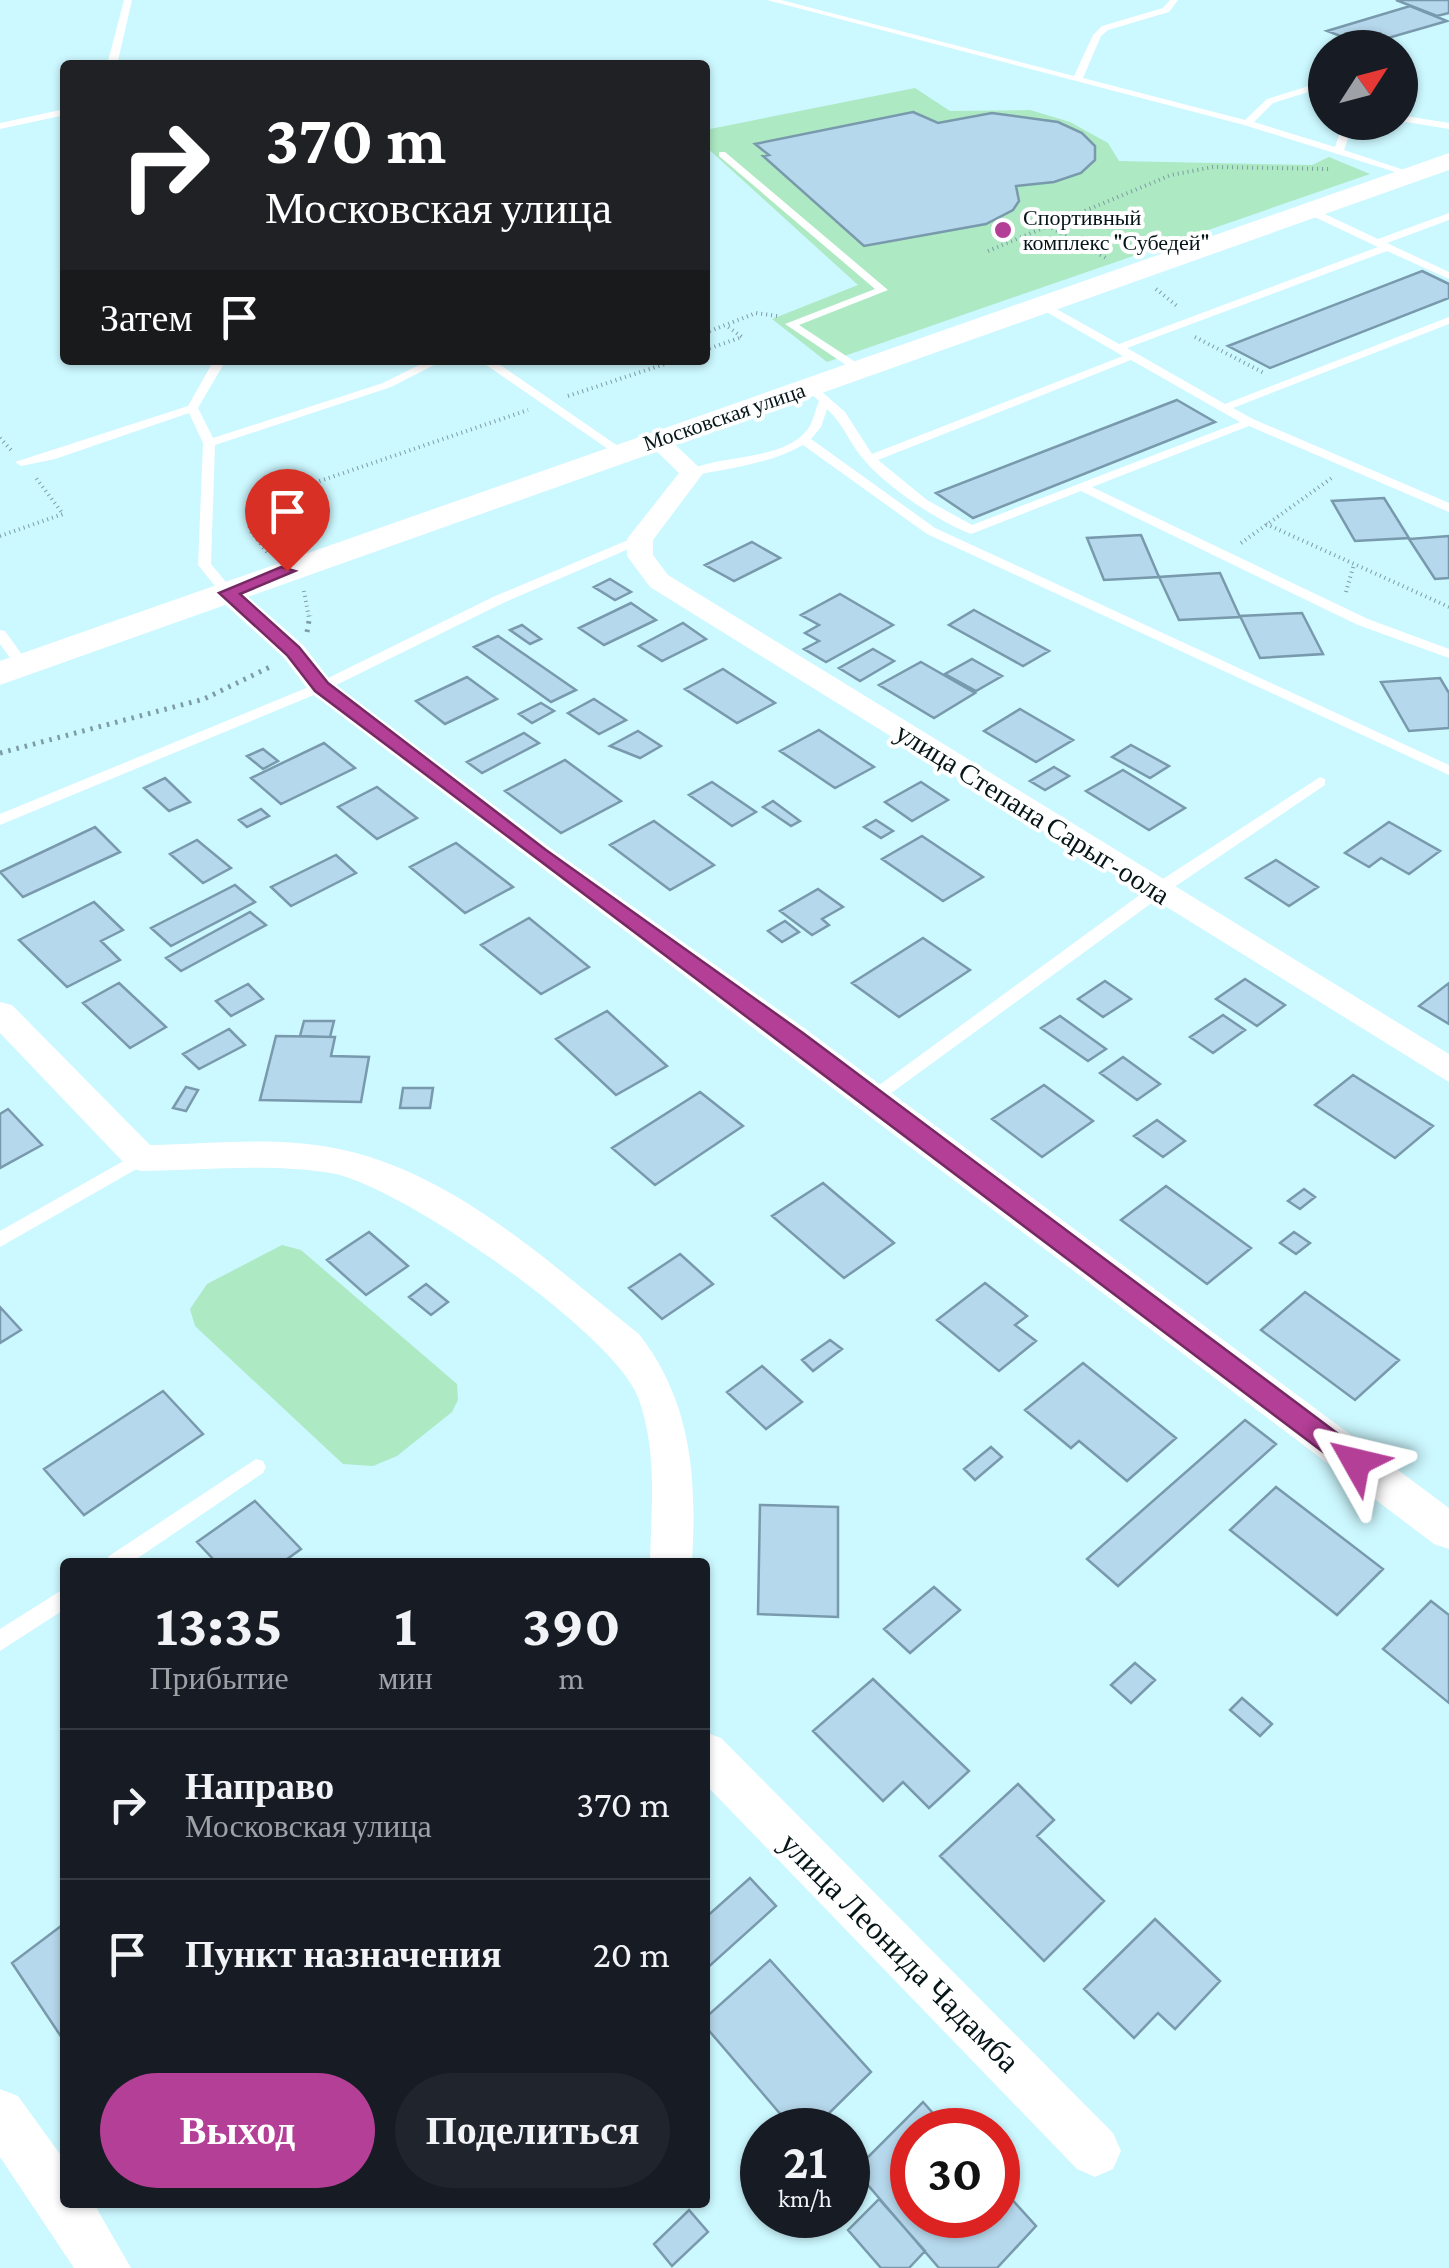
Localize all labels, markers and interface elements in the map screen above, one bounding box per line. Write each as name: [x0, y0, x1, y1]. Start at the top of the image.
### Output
north arrow: [1308, 30, 1418, 140]
map controls: [1308, 30, 1418, 140]
icon: right: [100, 100, 230, 230]
text: 370 m: [265, 100, 446, 178]
text: Московская улица: [265, 183, 612, 233]
place label: Спортивный комплекс "Субедей": [1023, 205, 1210, 255]
marker: Спортивный комплекс "Субедей": [992, 219, 1014, 241]
icon: arrive: [212, 290, 267, 345]
text: Затем: [100, 297, 192, 339]
street label: Московская улица: [640, 377, 809, 456]
pin: [245, 469, 330, 572]
icon: arrive: [260, 484, 315, 539]
street label: улица Степана Сарыг-оола: [890, 716, 1176, 911]
position arrow: [1304, 1410, 1408, 1514]
text: 13:35: [156, 1591, 283, 1658]
text: 1: [394, 1591, 417, 1658]
text: 390: [522, 1591, 621, 1658]
text: Прибытие: [149, 1660, 289, 1696]
text: мин: [378, 1660, 433, 1696]
text: m: [558, 1660, 584, 1696]
text: Направо: [185, 1765, 334, 1807]
icon: right: [100, 1777, 155, 1832]
text: 370 m: [576, 1783, 670, 1825]
text: Московская улица: [185, 1808, 432, 1844]
street label: улица Леонида Чадамба: [773, 1825, 1027, 2079]
icon: arrive: [100, 1927, 155, 1982]
text: Пункт назначения: [185, 1933, 502, 1975]
text: 20 m: [593, 1933, 670, 1975]
button: Выход: [100, 2073, 375, 2188]
button: Поделиться: [395, 2073, 670, 2188]
speed limit sign: 30: [890, 2108, 1020, 2238]
text: 21: [783, 2133, 827, 2189]
text: km/h: [778, 2185, 832, 2212]

